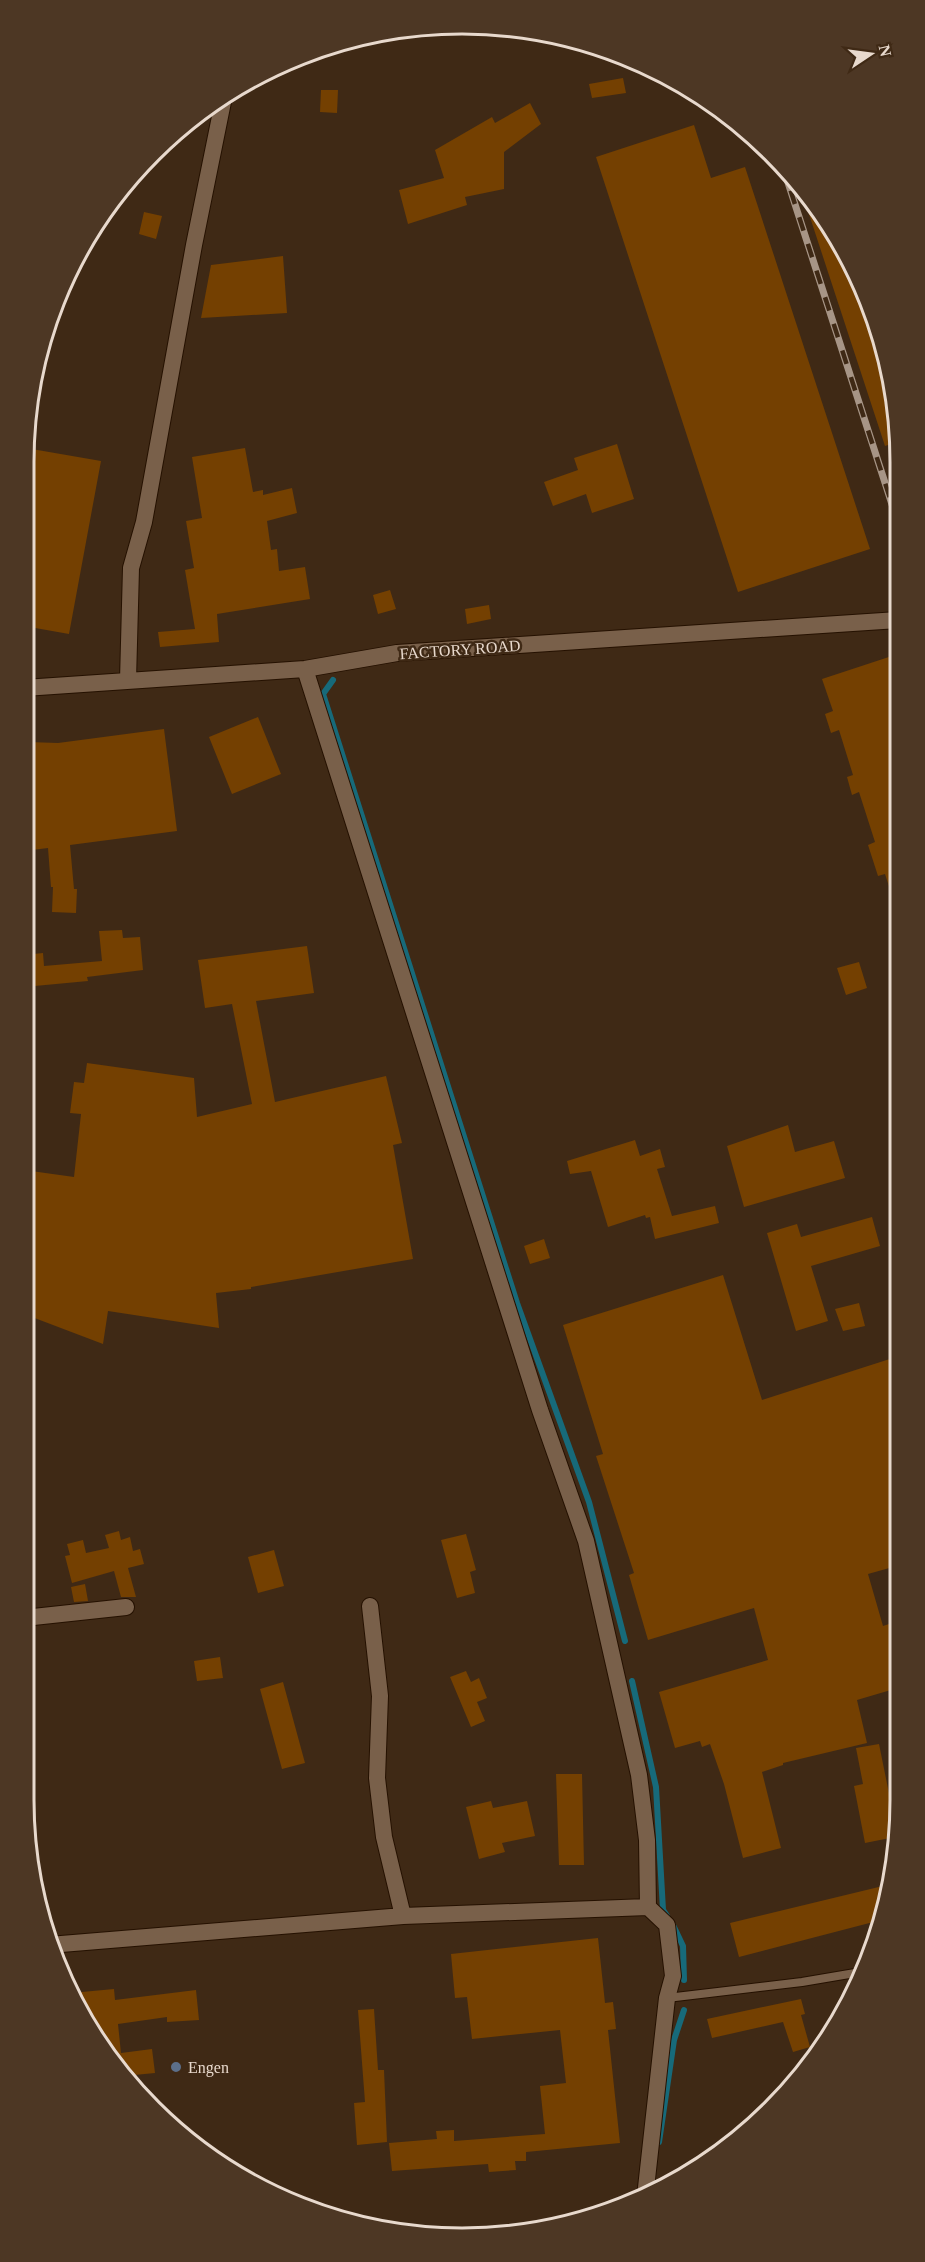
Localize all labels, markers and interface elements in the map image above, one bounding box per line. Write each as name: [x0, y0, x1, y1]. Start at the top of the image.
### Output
north arrow: [841, 24, 901, 84]
text: N: [876, 43, 895, 59]
street label: FACTORY ROAD: [399, 637, 521, 662]
place label: Engen: [188, 2059, 229, 2077]
marker: Engen: [169, 2060, 183, 2074]

